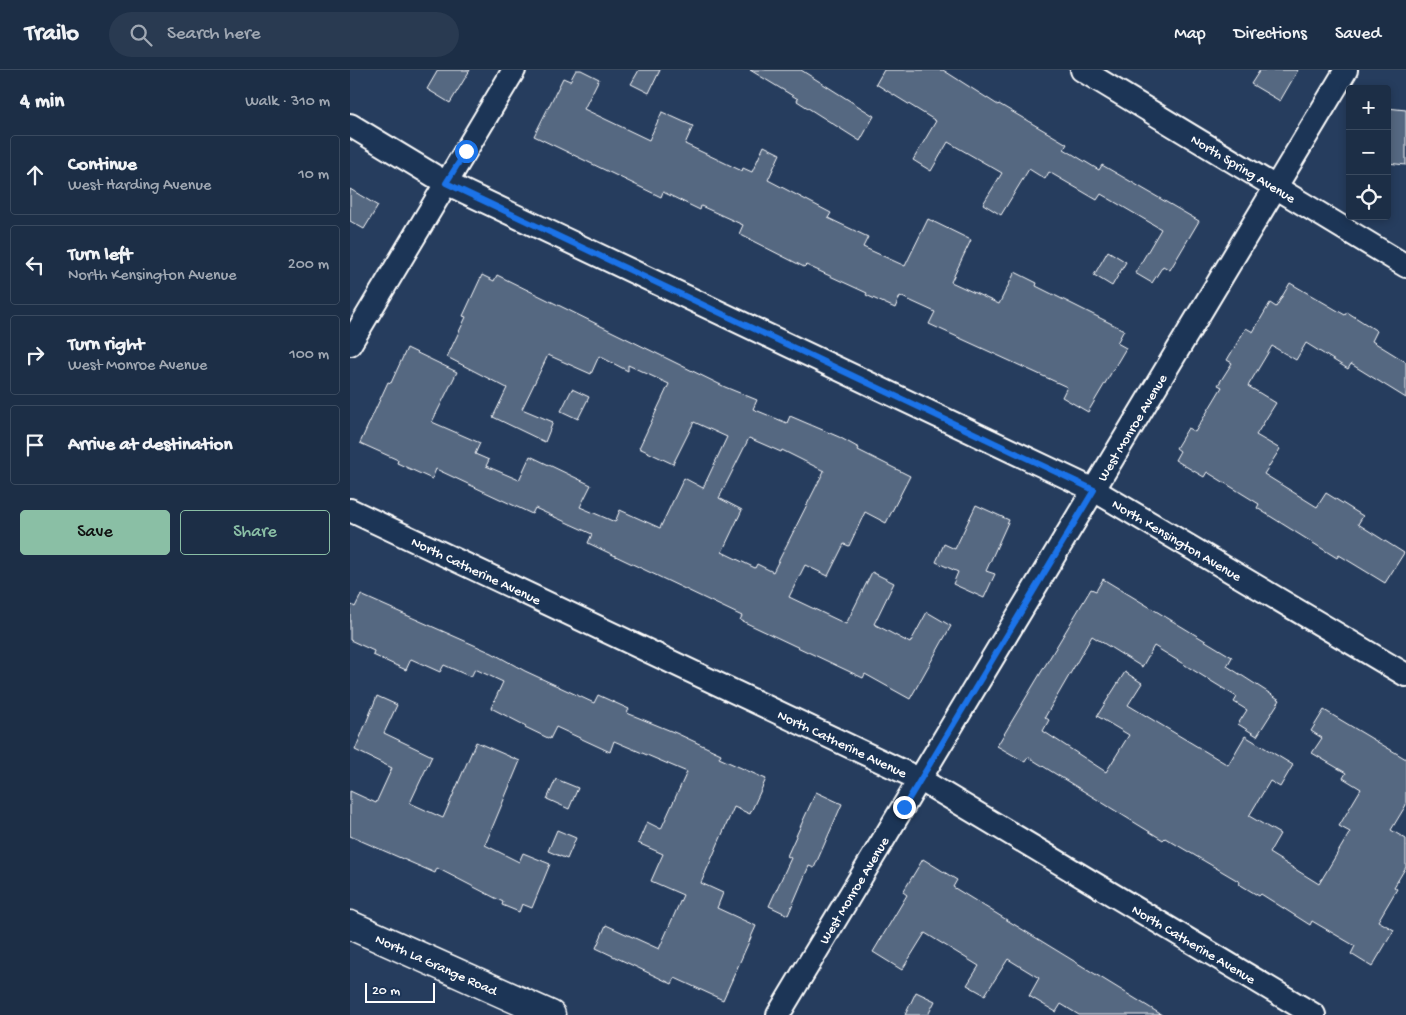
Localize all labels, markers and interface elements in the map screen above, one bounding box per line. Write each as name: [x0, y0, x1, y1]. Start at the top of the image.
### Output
search box: [109, 12, 459, 57]
text: Trailo: [25, 20, 79, 49]
icon: search: [127, 21, 155, 49]
text: Search here: [167, 23, 261, 46]
text: Map: [1174, 24, 1206, 45]
text: Directions: [1234, 24, 1307, 45]
text: Saved: [1335, 24, 1381, 45]
map controls: [1346, 85, 1391, 220]
button: +: [1346, 85, 1391, 130]
text: 4 min: [20, 90, 64, 115]
text: Walk · 310 m: [245, 93, 330, 112]
button: −: [1346, 130, 1391, 175]
street label: North Spring Avenue: [1187, 132, 1299, 209]
route start: [455, 140, 478, 163]
text: Continue: [68, 154, 137, 177]
icon: ahead: [21, 161, 49, 189]
text: 10 m: [298, 166, 329, 185]
button: locate: [1346, 175, 1391, 220]
text: West Harding Avenue: [68, 177, 211, 196]
text: Turn left: [68, 244, 132, 267]
icon: left: [21, 251, 49, 279]
text: 200 m: [288, 256, 329, 275]
text: North Kensington Avenue: [68, 267, 236, 286]
text: Turn right: [68, 334, 144, 357]
icon: right: [21, 341, 49, 369]
text: 100 m: [289, 346, 329, 365]
text: West Monroe Avenue: [68, 357, 207, 376]
street label: West Monroe Avenue: [1095, 371, 1173, 485]
icon: arrive: [21, 431, 49, 459]
text: Arrive at destination: [68, 434, 232, 457]
street label: North Kensington Avenue: [1108, 497, 1244, 587]
button: Save: [20, 510, 170, 555]
button: Share: [180, 510, 330, 555]
street label: North Catherine Avenue: [408, 534, 544, 610]
street label: North Catherine Avenue: [774, 707, 910, 783]
route end: [893, 796, 916, 819]
street label: West Monroe Avenue: [817, 834, 894, 948]
street label: North Catherine Avenue: [1128, 902, 1259, 989]
street label: North La Grange Road: [372, 931, 501, 1001]
scale bar: [365, 980, 435, 1003]
text: 20 m: [372, 983, 400, 1000]

